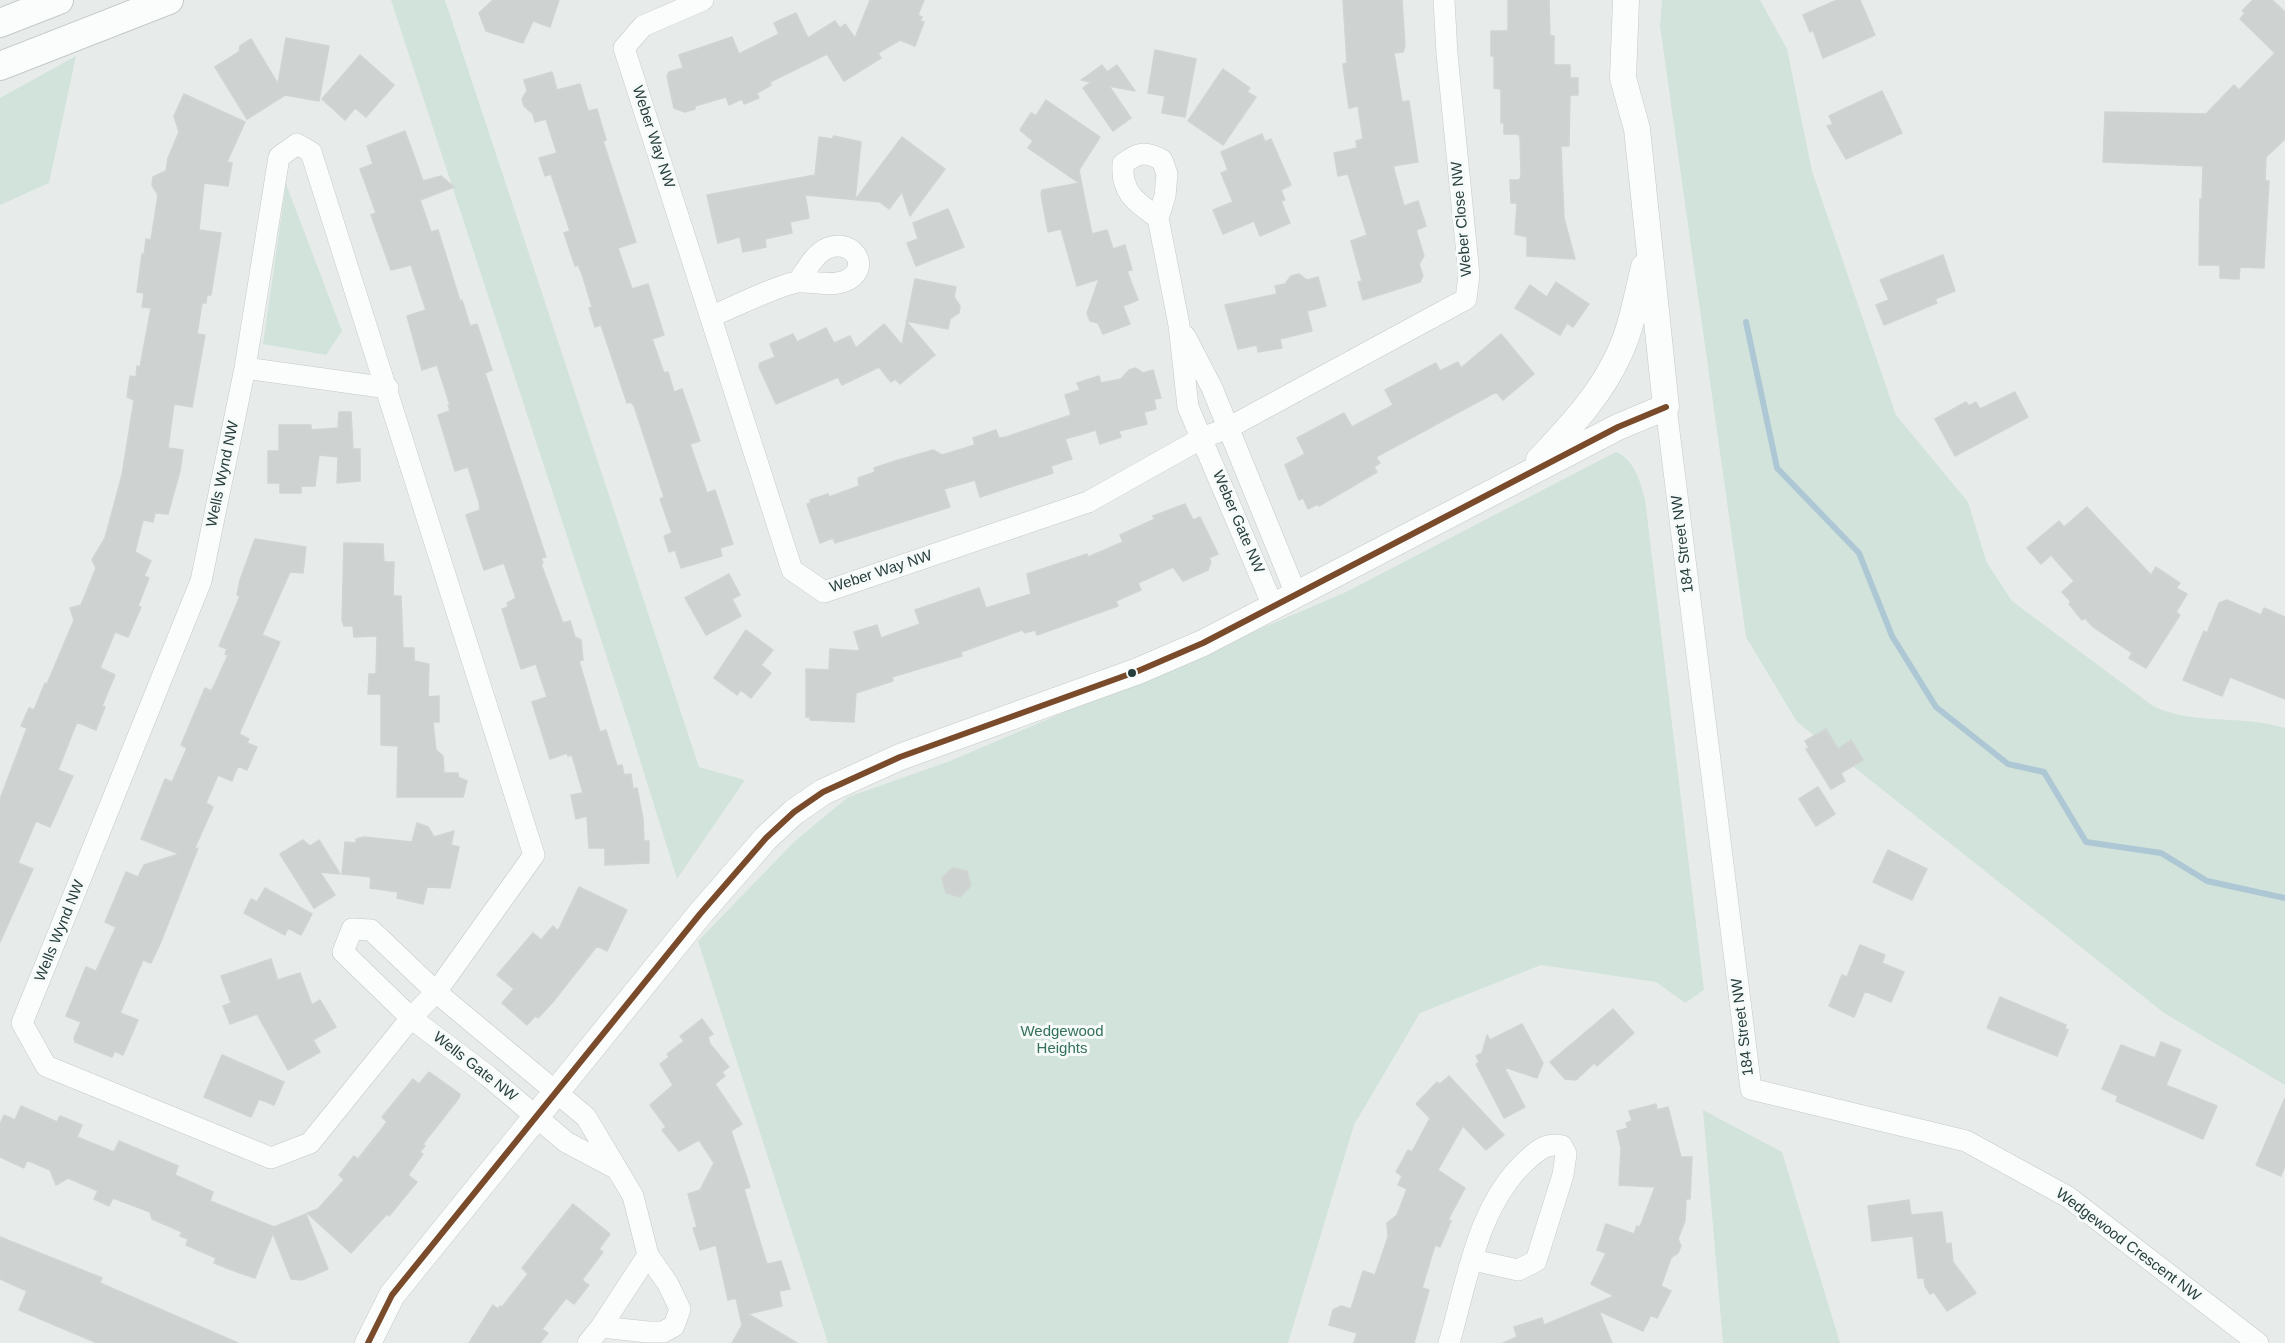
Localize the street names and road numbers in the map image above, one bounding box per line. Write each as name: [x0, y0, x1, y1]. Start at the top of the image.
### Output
street label: Weber Way NW: [628, 83, 678, 191]
street label: Weber Close NW: [1448, 161, 1476, 277]
street label: Wells Wynd NW: [203, 419, 243, 529]
street label: Weber Gate NW: [1208, 468, 1268, 576]
street label: 184 Street NW: [1668, 494, 1698, 594]
street label: Weber Way NW: [827, 547, 935, 597]
street label: Wells Wynd NW: [31, 878, 89, 984]
street label: 184 Street NW: [1728, 977, 1758, 1077]
street label: Wells Gate NW: [429, 1028, 521, 1106]
street label: Wedgewood Crescent NW: [2052, 1185, 2204, 1305]

